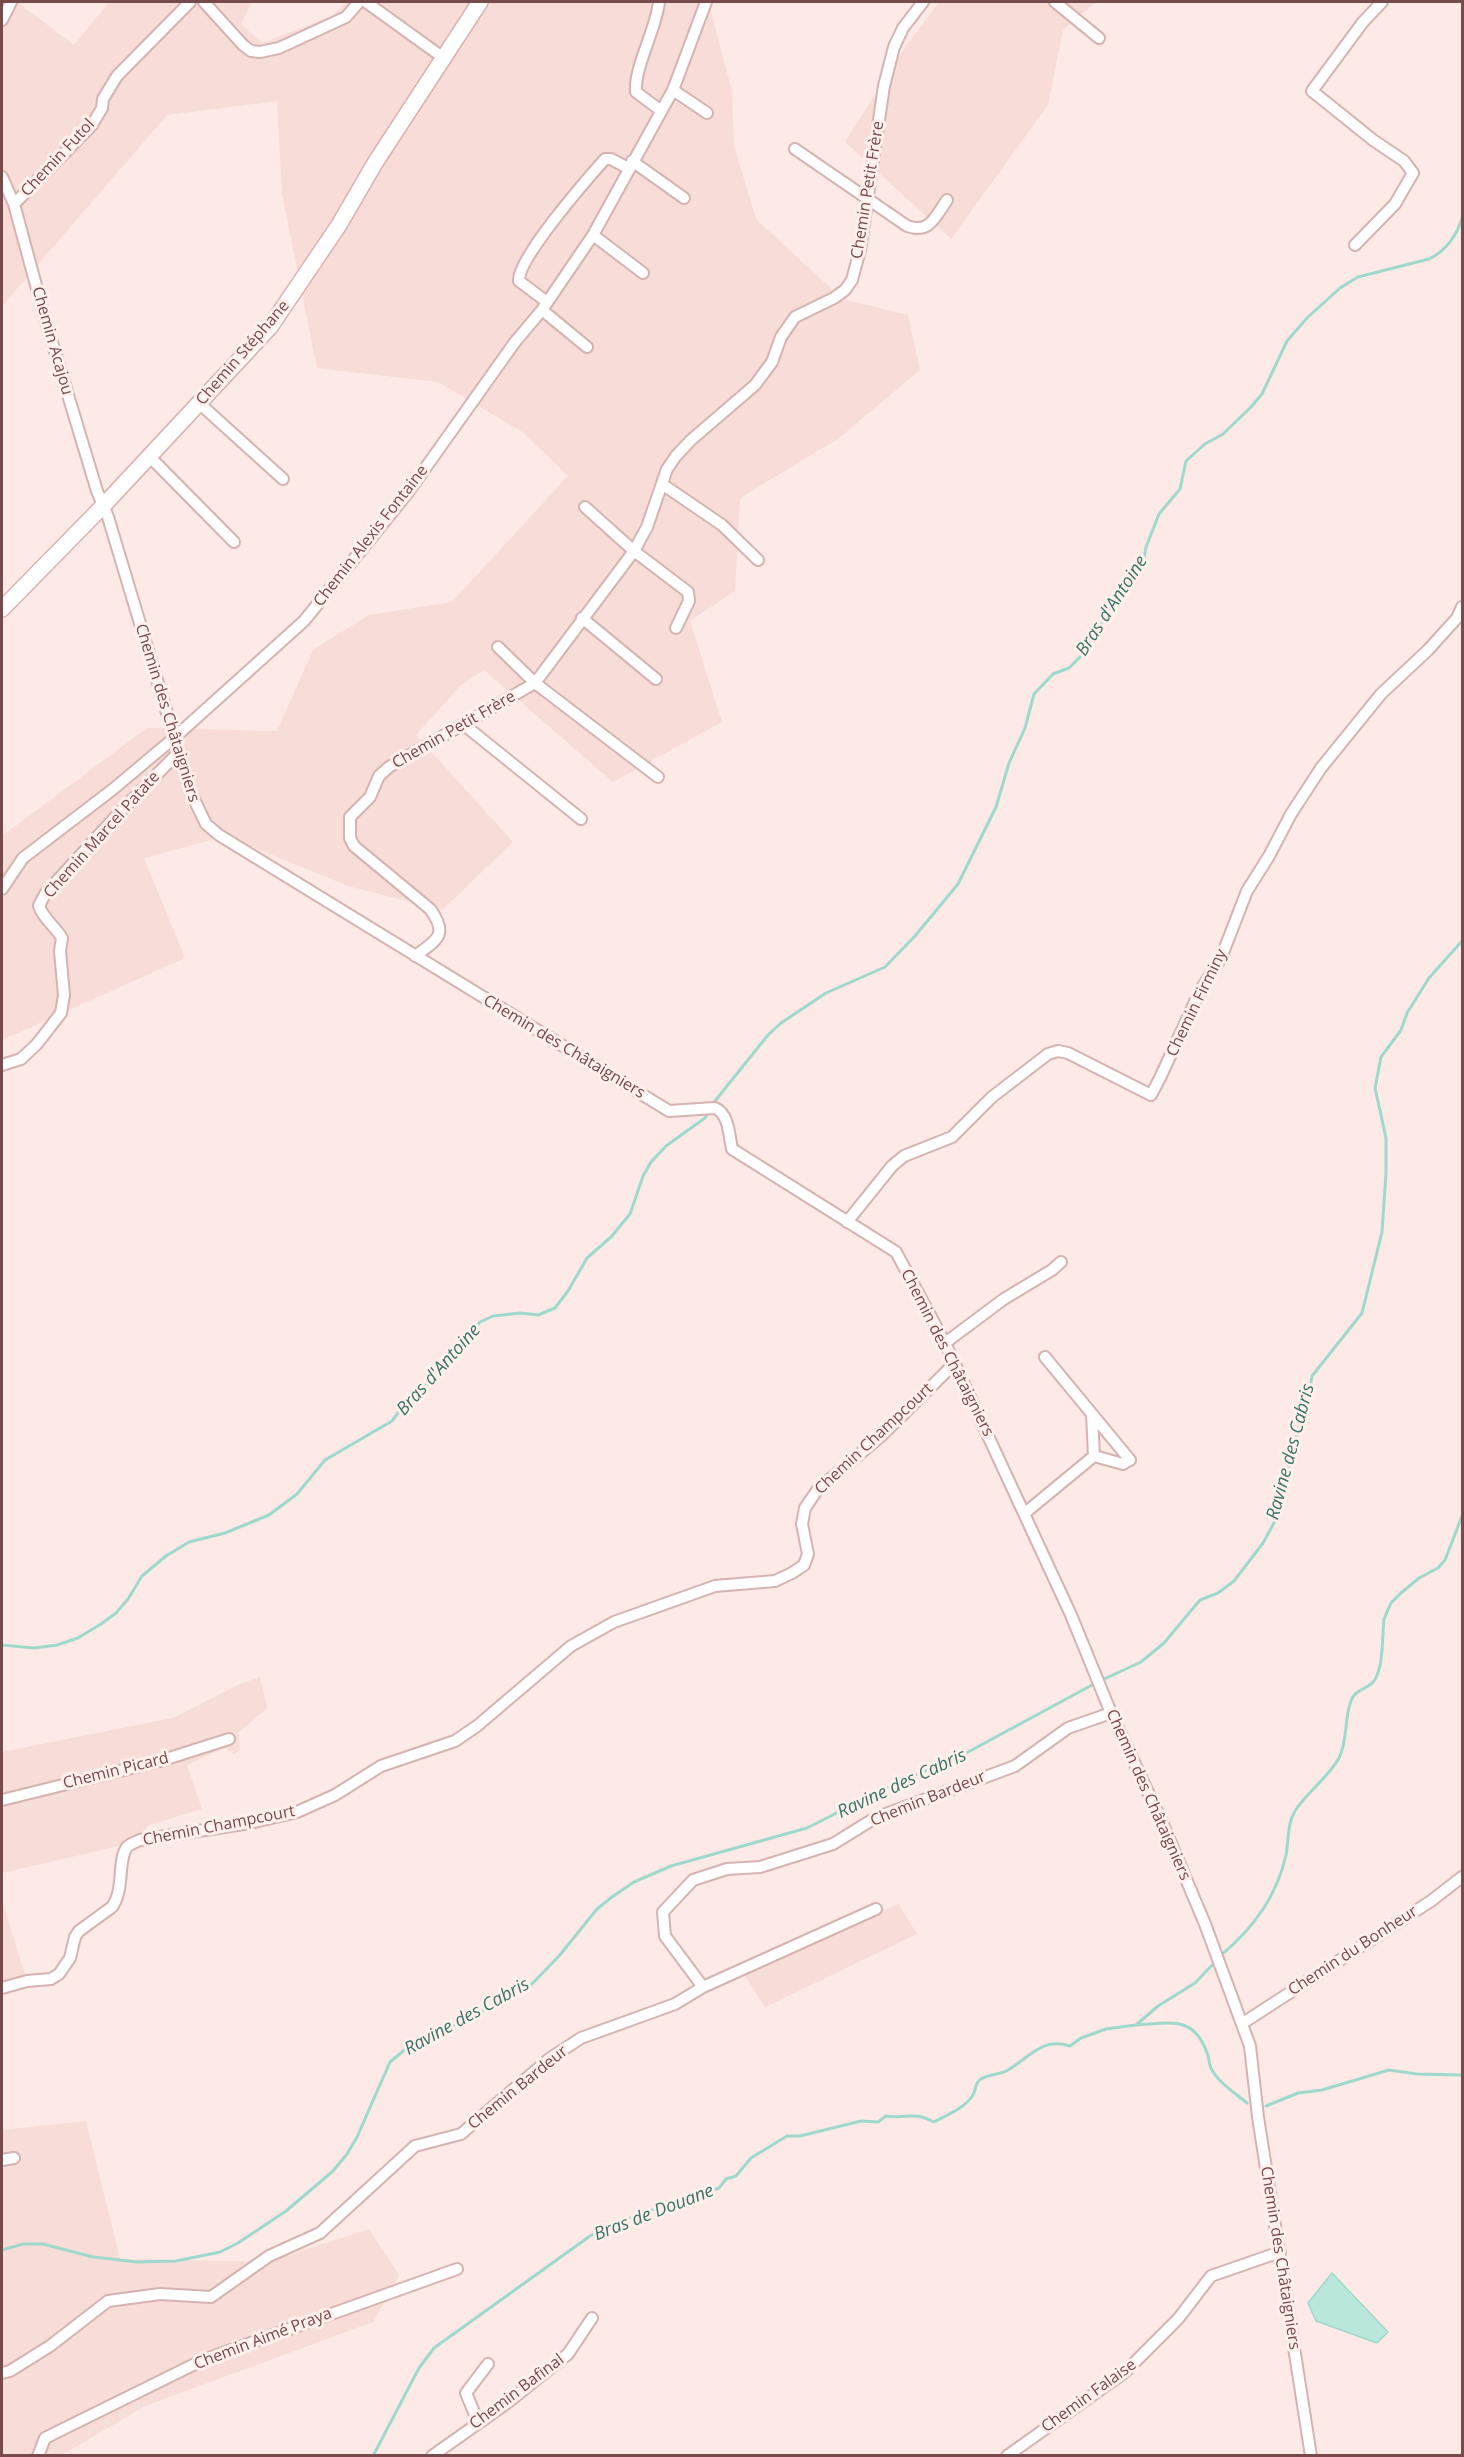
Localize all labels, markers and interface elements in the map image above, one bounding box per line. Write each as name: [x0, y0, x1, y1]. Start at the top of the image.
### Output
street label: Chemin Futol: [17, 115, 99, 201]
street label: Chemin Petit Frère: [848, 120, 888, 260]
street label: Chemin Acajou: [27, 285, 77, 397]
street label: Chemin Stéphane: [192, 297, 294, 409]
street label: Chemin Alexis Fontaine: [310, 461, 432, 611]
water label: Bras d'Antoine: [1072, 552, 1152, 660]
street label: Chemin des Châtaigniers: [131, 622, 203, 804]
street label: Chemin Petit Frère: [389, 687, 519, 773]
street label: Chemin Marcel Patate: [40, 768, 164, 902]
street label: Chemin Firminy: [1163, 946, 1231, 1060]
street label: Chemin des Châtaigniers: [480, 991, 648, 1103]
street label: Chemin des Châtaigniers: [896, 1266, 998, 1440]
water label: Bras d'Antoine: [392, 1320, 486, 1420]
street label: Chemin Champcourt: [811, 1379, 937, 1499]
water label: Ravine des Cabris: [1262, 1382, 1320, 1522]
street label: Chemin des Châtaigniers: [1102, 1706, 1194, 1884]
water label: Ravine des Cabris: [834, 1745, 970, 1823]
street label: Chemin Picard: [61, 1749, 171, 1793]
street label: Chemin Bardeur: [868, 1767, 988, 1831]
street label: Chemin Champcourt: [141, 1802, 297, 1850]
street label: Chemin du Bonheur: [1285, 1902, 1421, 2000]
water label: Ravine des Cabris: [401, 1974, 533, 2060]
street label: Chemin Bardeur: [464, 2042, 572, 2134]
street label: Chemin des Châtaigniers: [1256, 2165, 1304, 2351]
water label: Bras de Douane: [591, 2180, 717, 2246]
street label: Chemin Aimé Praya: [192, 2304, 334, 2374]
street label: Chemin Bafinal: [466, 2350, 568, 2434]
street label: Chemin Falaise: [1038, 2355, 1140, 2437]

